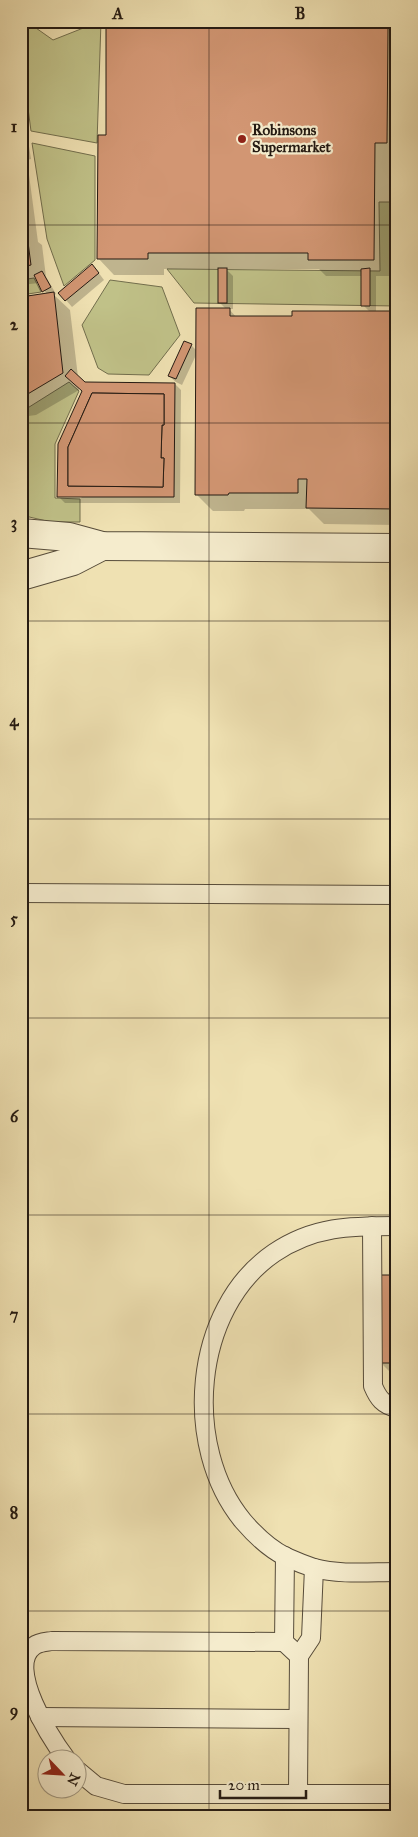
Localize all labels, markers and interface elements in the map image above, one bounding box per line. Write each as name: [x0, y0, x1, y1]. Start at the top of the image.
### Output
text: A: [112, 4, 124, 23]
text: B: [295, 4, 305, 23]
text: 1: [11, 117, 18, 136]
place label: Robinsons Supermarket: [252, 121, 332, 157]
marker: Robinsons Supermarket: [236, 133, 248, 145]
text: 2: [10, 315, 19, 334]
text: 3: [11, 513, 17, 533]
text: 4: [10, 711, 20, 731]
text: 5: [10, 909, 18, 928]
text: 6: [10, 1107, 19, 1126]
text: 7: [10, 1305, 19, 1324]
text: 8: [10, 1503, 18, 1522]
text: 9: [10, 1701, 18, 1721]
north arrow: [38, 1750, 88, 1800]
scale bar: [220, 1767, 307, 1799]
text: N: [63, 1770, 84, 1788]
text: 20 m: [228, 1776, 260, 1794]

